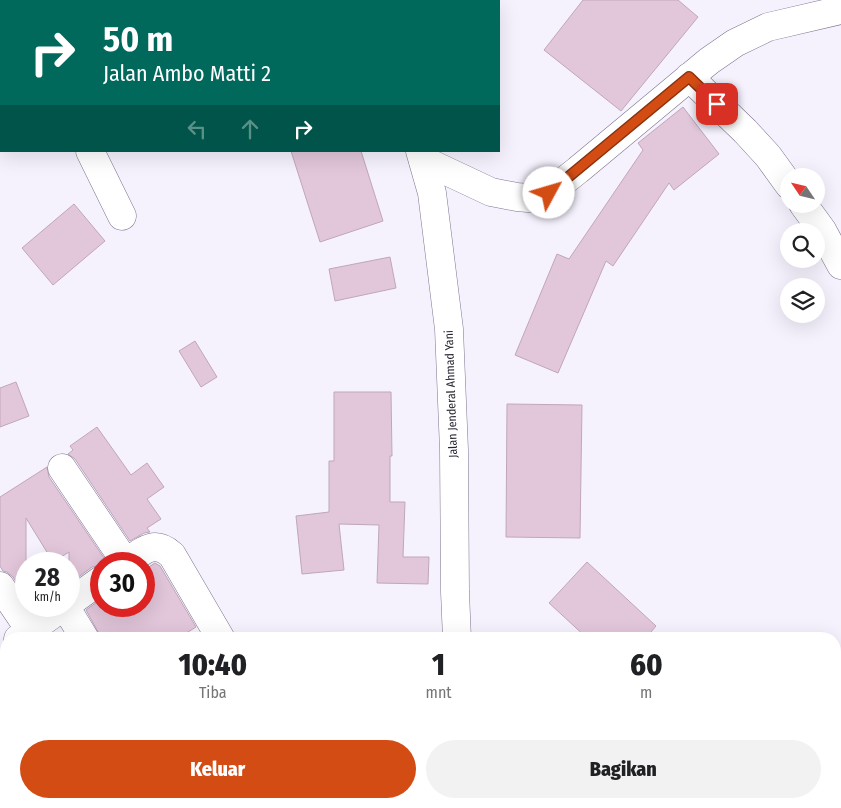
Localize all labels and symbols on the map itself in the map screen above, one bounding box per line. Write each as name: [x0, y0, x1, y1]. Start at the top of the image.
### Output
pin: [696, 83, 738, 125]
position arrow: [522, 166, 574, 218]
north arrow: [780, 168, 825, 212]
street label: Jalan Jenderal Ahmad Yani: [442, 330, 460, 458]
speed limit sign: 30: [90, 552, 155, 617]

